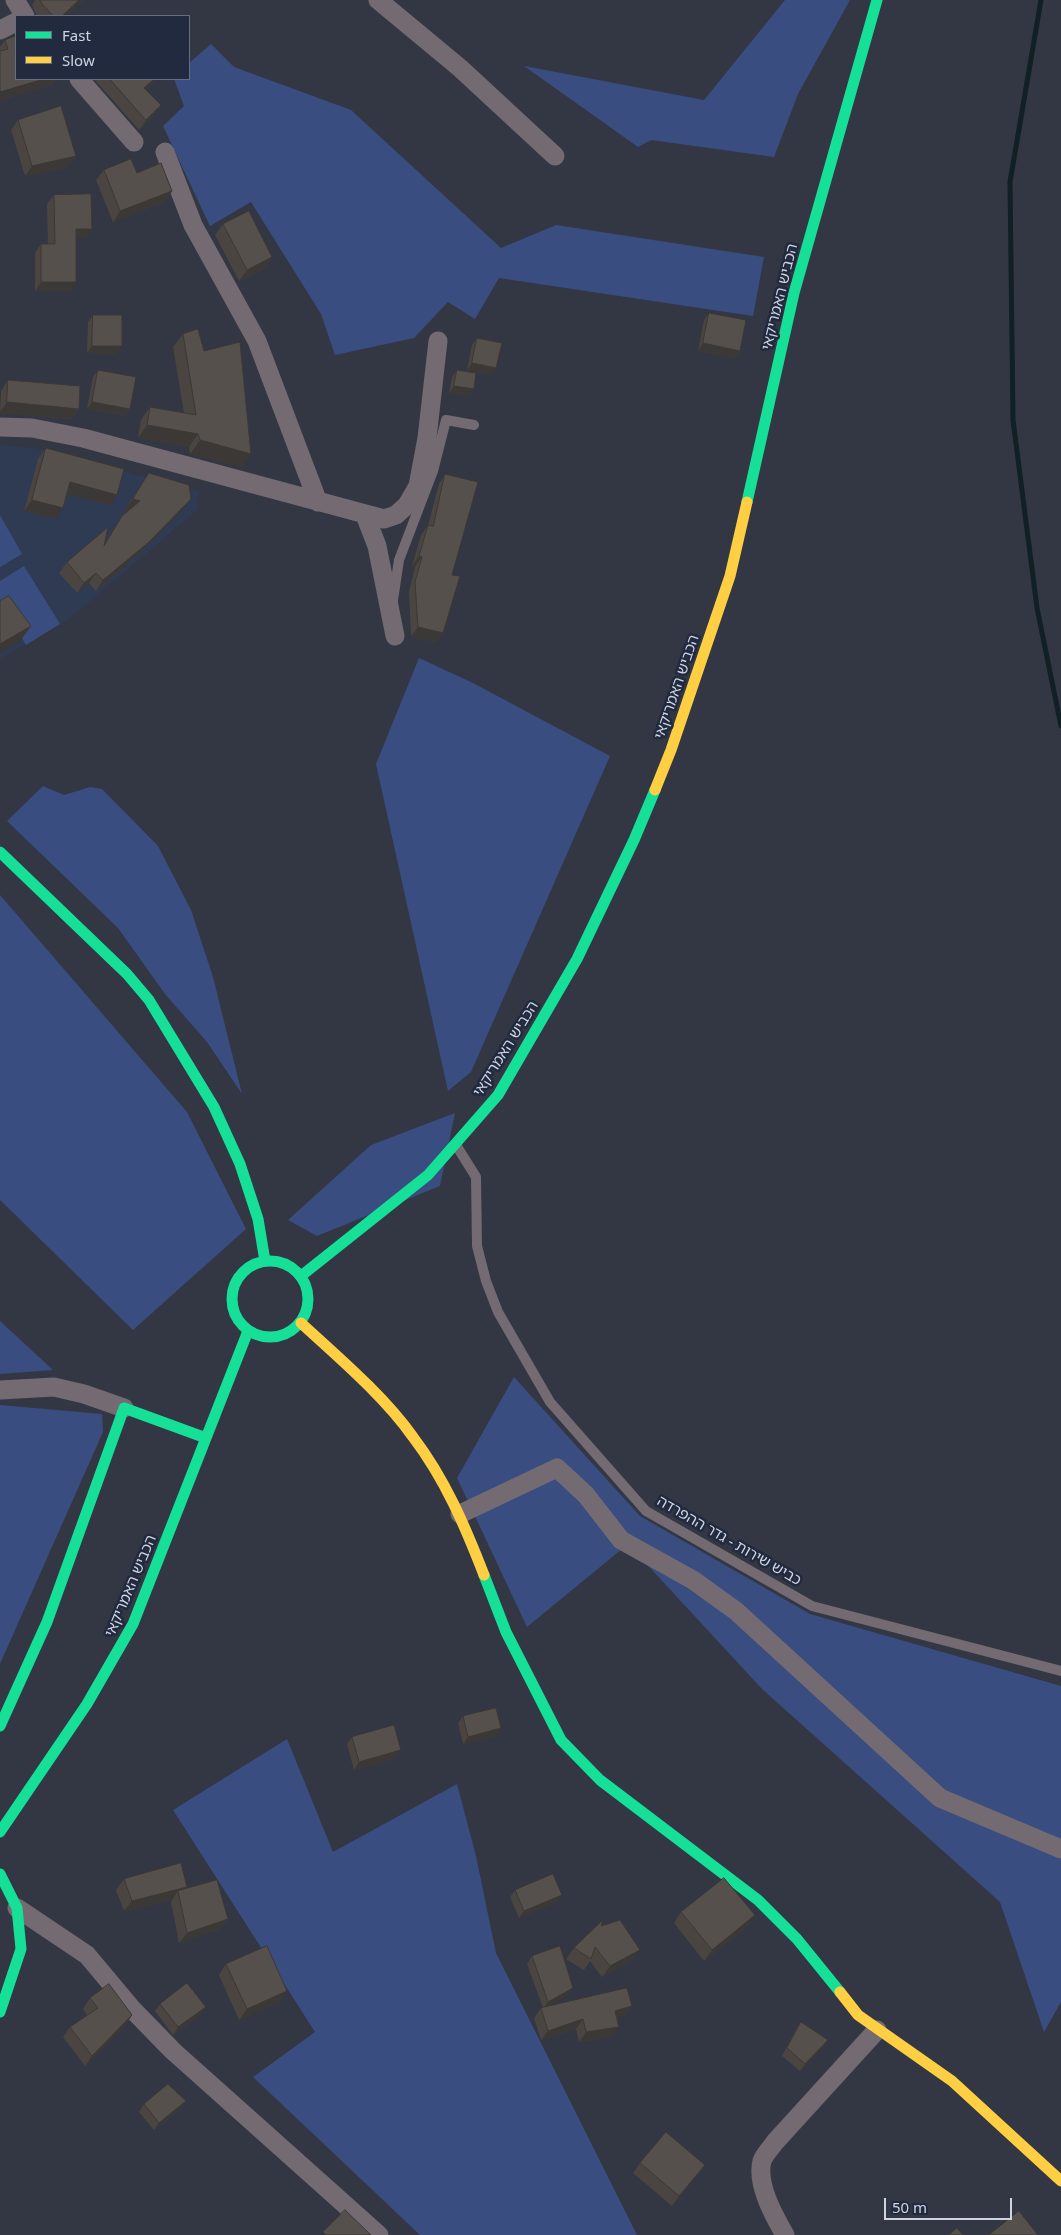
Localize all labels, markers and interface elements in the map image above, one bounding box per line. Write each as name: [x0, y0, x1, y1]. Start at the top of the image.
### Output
legend: [15, 15, 190, 80]
text: Fast: [62, 25, 91, 45]
text: Slow: [62, 50, 95, 70]
street label: הכביש האמריקאי: [758, 242, 802, 352]
street label: הכביש האמריקאי: [651, 633, 703, 741]
street label: הכביש האמריקאי: [469, 998, 543, 1100]
street label: כביש שירות - גדר ההפרדה: [654, 1492, 804, 1590]
street label: הכביש האמריקאי: [101, 1532, 161, 1640]
scale bar: [886, 2188, 1014, 2220]
text: 50 m: [892, 2197, 927, 2217]

